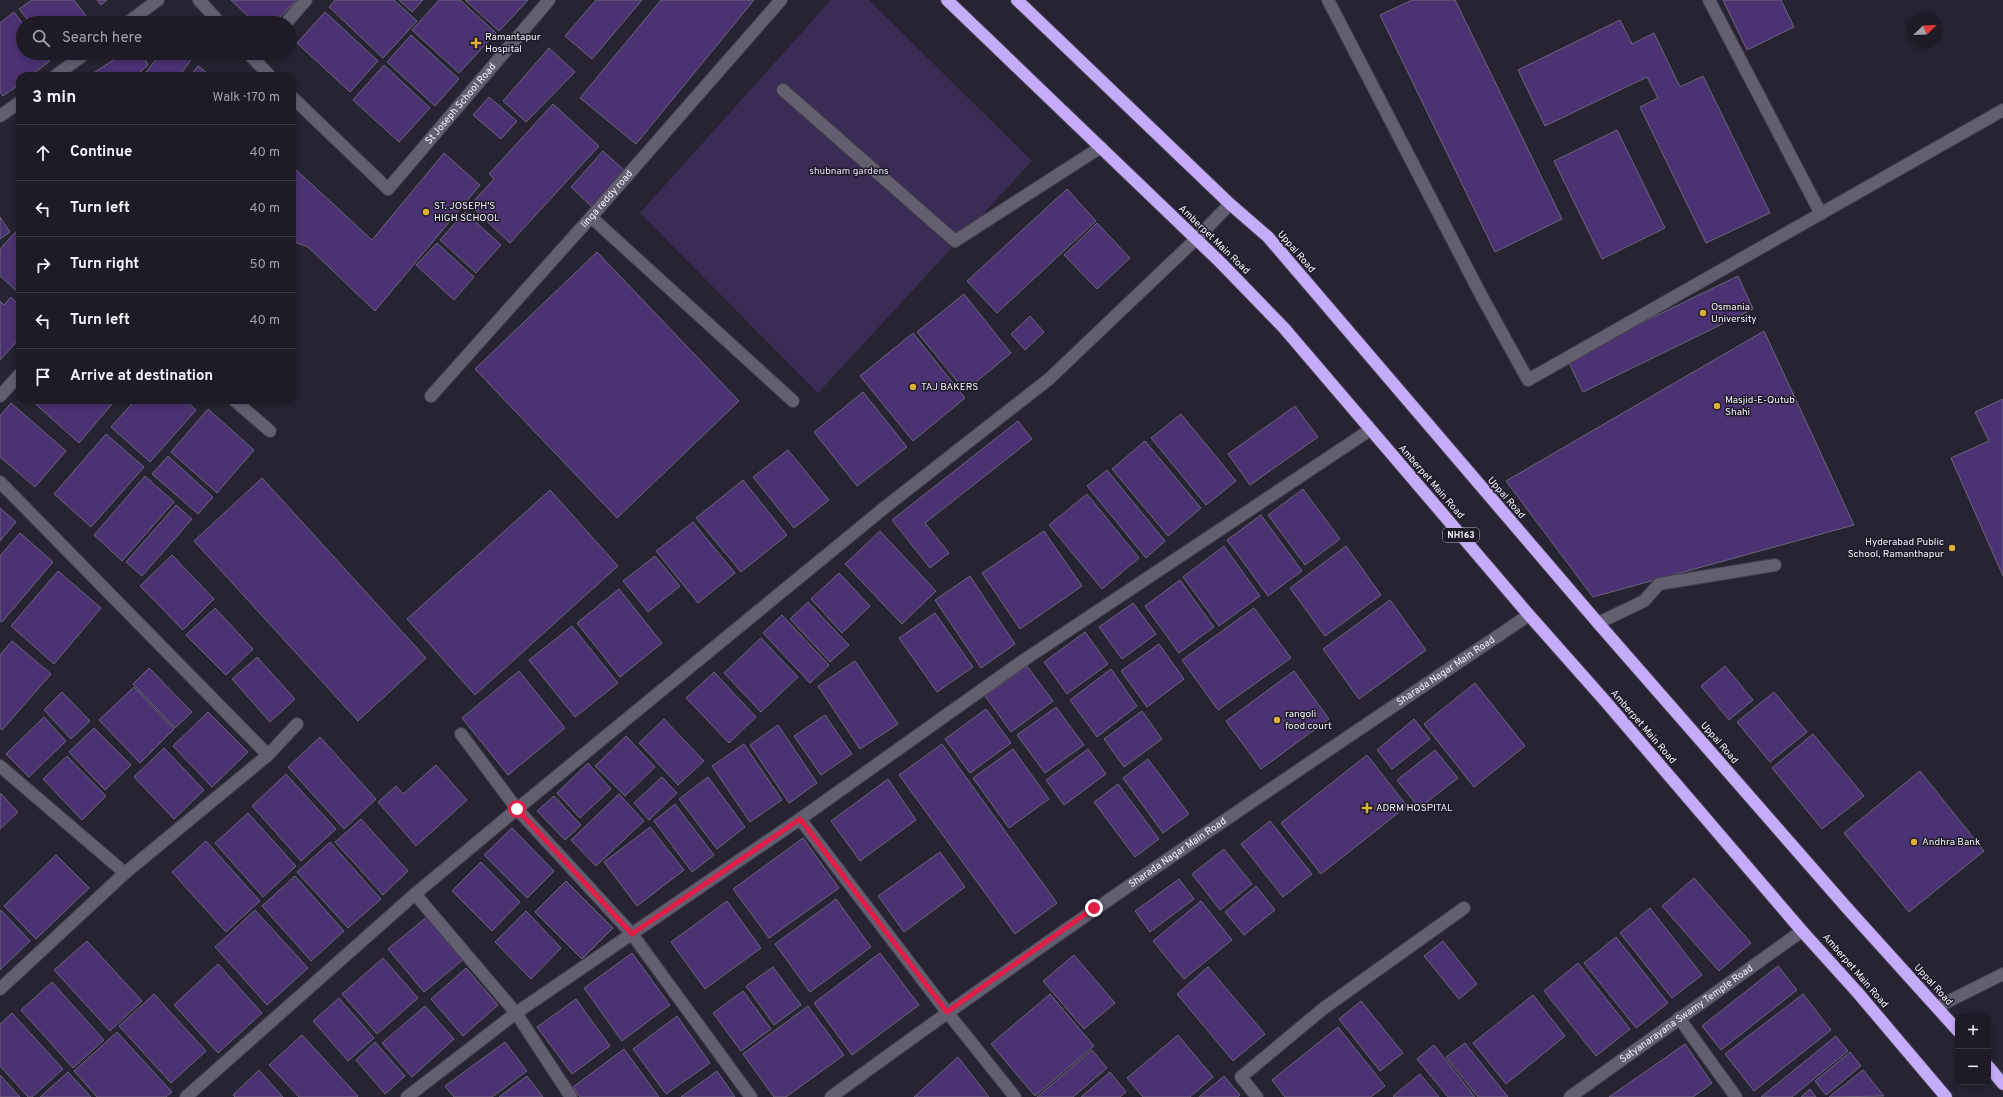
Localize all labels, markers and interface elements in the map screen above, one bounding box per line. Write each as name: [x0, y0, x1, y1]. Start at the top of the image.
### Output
north arrow: [1907, 12, 1943, 48]
search box: [16, 16, 296, 60]
icon: search: [30, 27, 52, 49]
text: Search here: [62, 29, 142, 48]
place label: Ramantapur Hospital: [485, 31, 541, 56]
marker: Ramantapur Hospital: [470, 37, 482, 49]
street label: St Joseph School Road: [422, 60, 499, 147]
text: 3 min: [32, 87, 76, 109]
text: Walk · 170 m: [213, 90, 280, 106]
icon: ahead: [32, 142, 54, 164]
text: Continue: [70, 143, 132, 162]
text: 40 m: [250, 145, 280, 161]
park label: shubnam gardens: [809, 165, 889, 178]
street label: linga reddy road: [578, 167, 636, 231]
icon: left: [32, 198, 54, 220]
text: Turn left: [70, 199, 130, 218]
place label: ST. JOSEPH'S HIGH SCHOOL: [434, 200, 500, 225]
text: 40 m: [250, 201, 280, 217]
street label: Amberpet Main Road: [1176, 203, 1252, 277]
marker: ST. JOSEPH'S HIGH SCHOOL: [421, 207, 431, 217]
street label: Uppal Road: [1274, 228, 1318, 276]
icon: right: [32, 254, 54, 276]
text: Turn right: [70, 255, 139, 274]
text: 50 m: [250, 257, 280, 273]
place label: Osmania University: [1711, 301, 1757, 326]
marker: Osmania University: [1698, 308, 1708, 318]
icon: left: [32, 310, 54, 332]
text: Turn left: [70, 311, 130, 330]
text: 40 m: [250, 313, 280, 329]
icon: arrive: [32, 366, 54, 388]
text: Arrive at destination: [70, 367, 213, 386]
place label: TAJ BAKERS: [921, 381, 978, 394]
marker: TAJ BAKERS: [908, 382, 918, 392]
place label: Masjid-E-Qutub Shahi: [1725, 394, 1795, 419]
marker: Masjid-E-Qutub Shahi: [1712, 401, 1722, 411]
street label: Amberpet Main Road: [1395, 442, 1467, 522]
street label: Uppal Road: [1484, 474, 1528, 522]
road number: NH163: [1443, 528, 1479, 542]
place label: Hyderabad Public School, Ramanthapur: [1848, 536, 1944, 561]
marker: Hyderabad Public School, Ramanthapur: [1947, 543, 1957, 553]
street label: Sharada Nagar Main Road: [1394, 633, 1497, 709]
street label: Amberpet Main Road: [1607, 687, 1679, 767]
place label: rangoli food court: [1285, 708, 1332, 733]
marker: rangoli food court: [1272, 715, 1282, 725]
street label: Uppal Road: [1697, 719, 1741, 767]
route start: [508, 800, 526, 818]
marker: ADRM HOSPITAL: [1361, 802, 1373, 814]
place label: ADRM HOSPITAL: [1376, 802, 1453, 815]
street label: Sharada Nagar Main Road: [1126, 815, 1229, 891]
place label: Andhra Bank: [1922, 836, 1980, 849]
marker: Andhra Bank: [1909, 837, 1919, 847]
route end: [1085, 899, 1103, 917]
street label: Amberpet Main Road: [1819, 931, 1891, 1011]
street label: Uppal Road: [1911, 961, 1955, 1009]
street label: Satyanarayana Swamy Temple Road: [1617, 962, 1756, 1066]
map controls: [1955, 1013, 1991, 1085]
button: +: [1955, 1013, 1991, 1049]
button: −: [1955, 1049, 1991, 1085]

